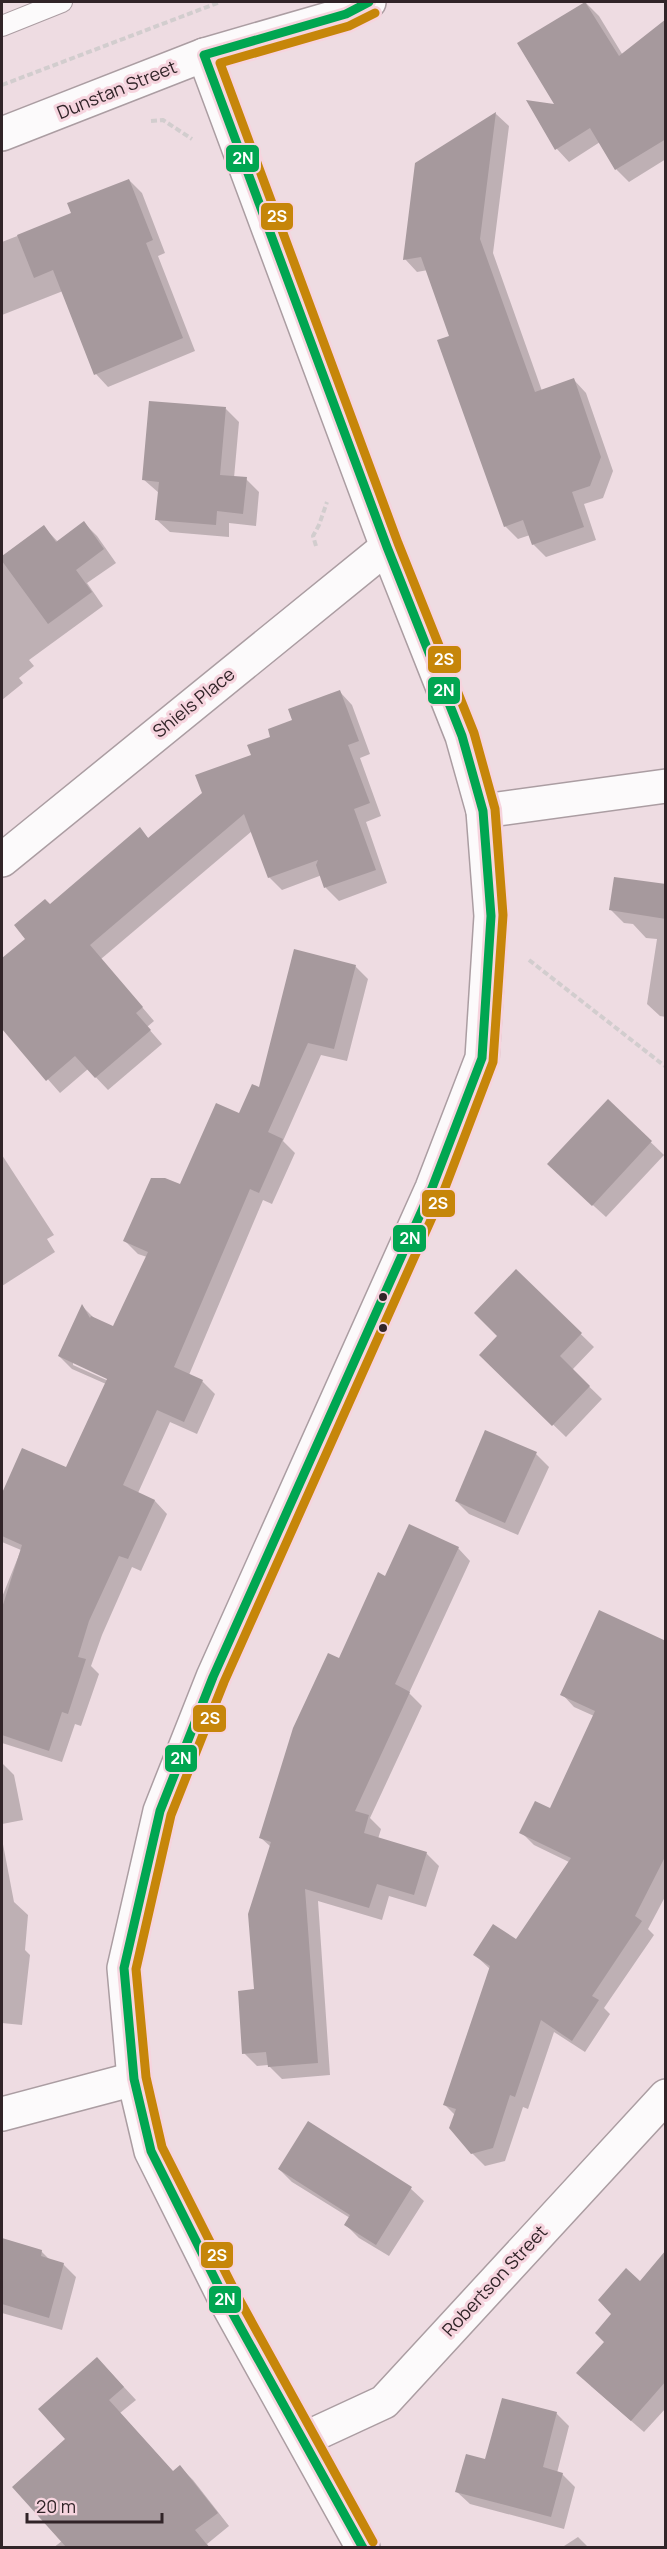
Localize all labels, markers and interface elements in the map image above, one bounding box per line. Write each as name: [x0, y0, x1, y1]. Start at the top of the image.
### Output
street label: Dunstan Street: [53, 54, 180, 124]
line badge: 2N: [225, 144, 260, 173]
text: 2N: [232, 147, 254, 169]
line badge: 2S: [260, 202, 294, 231]
text: 2S: [267, 205, 287, 227]
line badge: 2S: [427, 645, 462, 674]
text: 2S: [434, 648, 454, 670]
street label: Shiels Place: [147, 662, 239, 743]
line badge: 2N: [427, 676, 461, 705]
text: 2N: [433, 679, 455, 701]
line badge: 2S: [421, 1189, 456, 1218]
text: 2S: [428, 1192, 448, 1214]
line badge: 2N: [392, 1224, 427, 1253]
text: 2N: [399, 1227, 421, 1249]
unlabelled marker: [377, 1291, 389, 1303]
unlabelled marker: [377, 1322, 389, 1334]
line badge: 2S: [192, 1704, 227, 1733]
text: 2S: [200, 1707, 220, 1729]
line badge: 2N: [164, 1744, 198, 1773]
text: 2N: [170, 1747, 192, 1769]
street label: Robertson Street: [436, 2219, 552, 2341]
line badge: 2S: [200, 2241, 234, 2269]
text: 2S: [207, 2244, 227, 2266]
line badge: 2N: [208, 2285, 242, 2314]
text: 2N: [214, 2288, 236, 2310]
scale bar: [27, 2486, 162, 2524]
text: 20 m: [36, 2494, 76, 2518]

